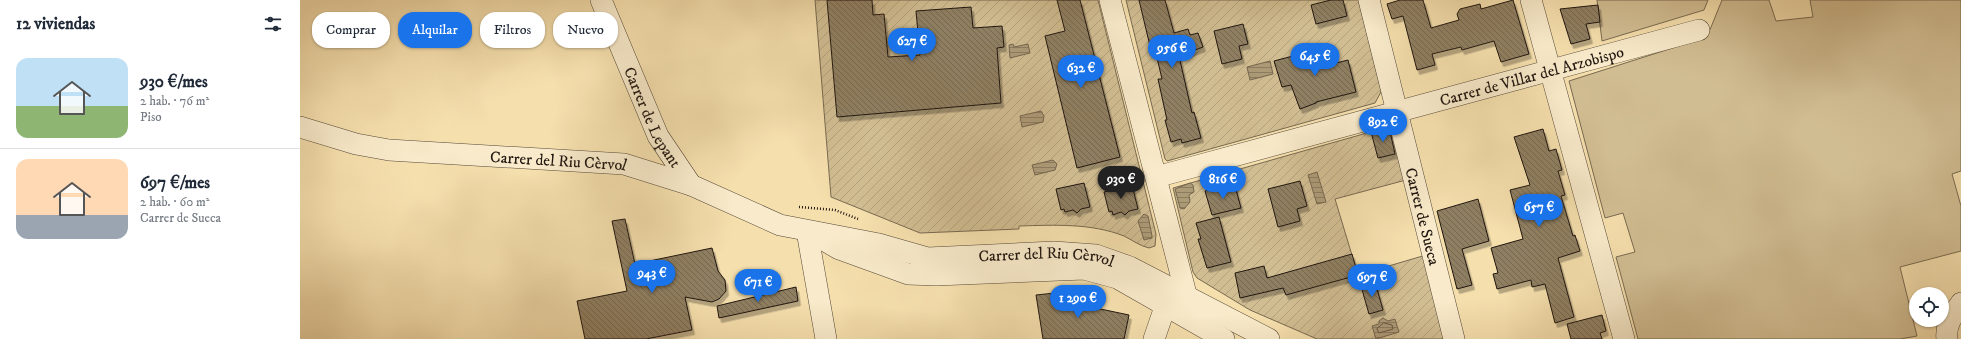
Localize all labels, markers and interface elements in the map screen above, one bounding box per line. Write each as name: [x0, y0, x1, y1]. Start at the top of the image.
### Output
chip: Comprar: [312, 12, 390, 48]
chip: Alquilar: [398, 12, 472, 48]
chip: Filtros: [480, 12, 545, 48]
chip: Nuevo: [553, 12, 618, 48]
text: 12 viviendas: [16, 13, 95, 35]
icon: filters: [262, 13, 284, 35]
pin: 627 €: [884, 28, 940, 62]
text: 627 €: [897, 33, 927, 49]
pin: 956 €: [1144, 35, 1200, 69]
text: 956 €: [1157, 40, 1187, 56]
street label: Carrer de Villar del Arzobispo: [1438, 42, 1626, 111]
pin: 645 €: [1287, 43, 1343, 77]
text: 645 €: [1299, 48, 1331, 64]
pin: 632 €: [1053, 55, 1109, 89]
text: 632 €: [1067, 60, 1095, 76]
street label: Carrer de Lepant: [619, 64, 685, 172]
text: 930 €/mes: [140, 71, 208, 93]
icon: home: [48, 74, 96, 122]
text: 2 hab. · 76 m²: [140, 93, 209, 109]
text: Piso: [140, 109, 162, 125]
pin: 892 €: [1355, 109, 1411, 143]
text: 892 €: [1368, 114, 1398, 130]
street label: Carrer del Riu Cèrvol: [490, 147, 630, 175]
pin: 930 €: [1093, 166, 1149, 200]
pin: 816 €: [1195, 166, 1251, 200]
street label: Carrer de Sueca: [1400, 166, 1444, 268]
text: 930 €: [1107, 171, 1135, 187]
text: 816 €: [1209, 171, 1237, 187]
text: 697 €/mes: [140, 172, 210, 194]
icon: home: [48, 175, 96, 223]
text: 2 hab. · 60 m²: [140, 194, 210, 210]
pin: 657 €: [1511, 194, 1567, 228]
text: 657 €: [1524, 199, 1554, 215]
text: Carrer de Sueca: [140, 210, 221, 226]
street label: Carrer del Riu Cèrvol: [978, 243, 1117, 272]
pin: 943 €: [624, 260, 680, 294]
pin: 697 €: [1344, 264, 1400, 298]
text: 943 €: [637, 265, 667, 281]
pin: 671 €: [730, 269, 786, 303]
text: 697 €: [1357, 269, 1387, 285]
text: 671 €: [744, 274, 772, 290]
pin: 1 290 €: [1041, 285, 1115, 319]
map controls: [1909, 287, 1949, 327]
button: locate: [1909, 287, 1949, 327]
text: 1 290 €: [1059, 290, 1097, 306]

